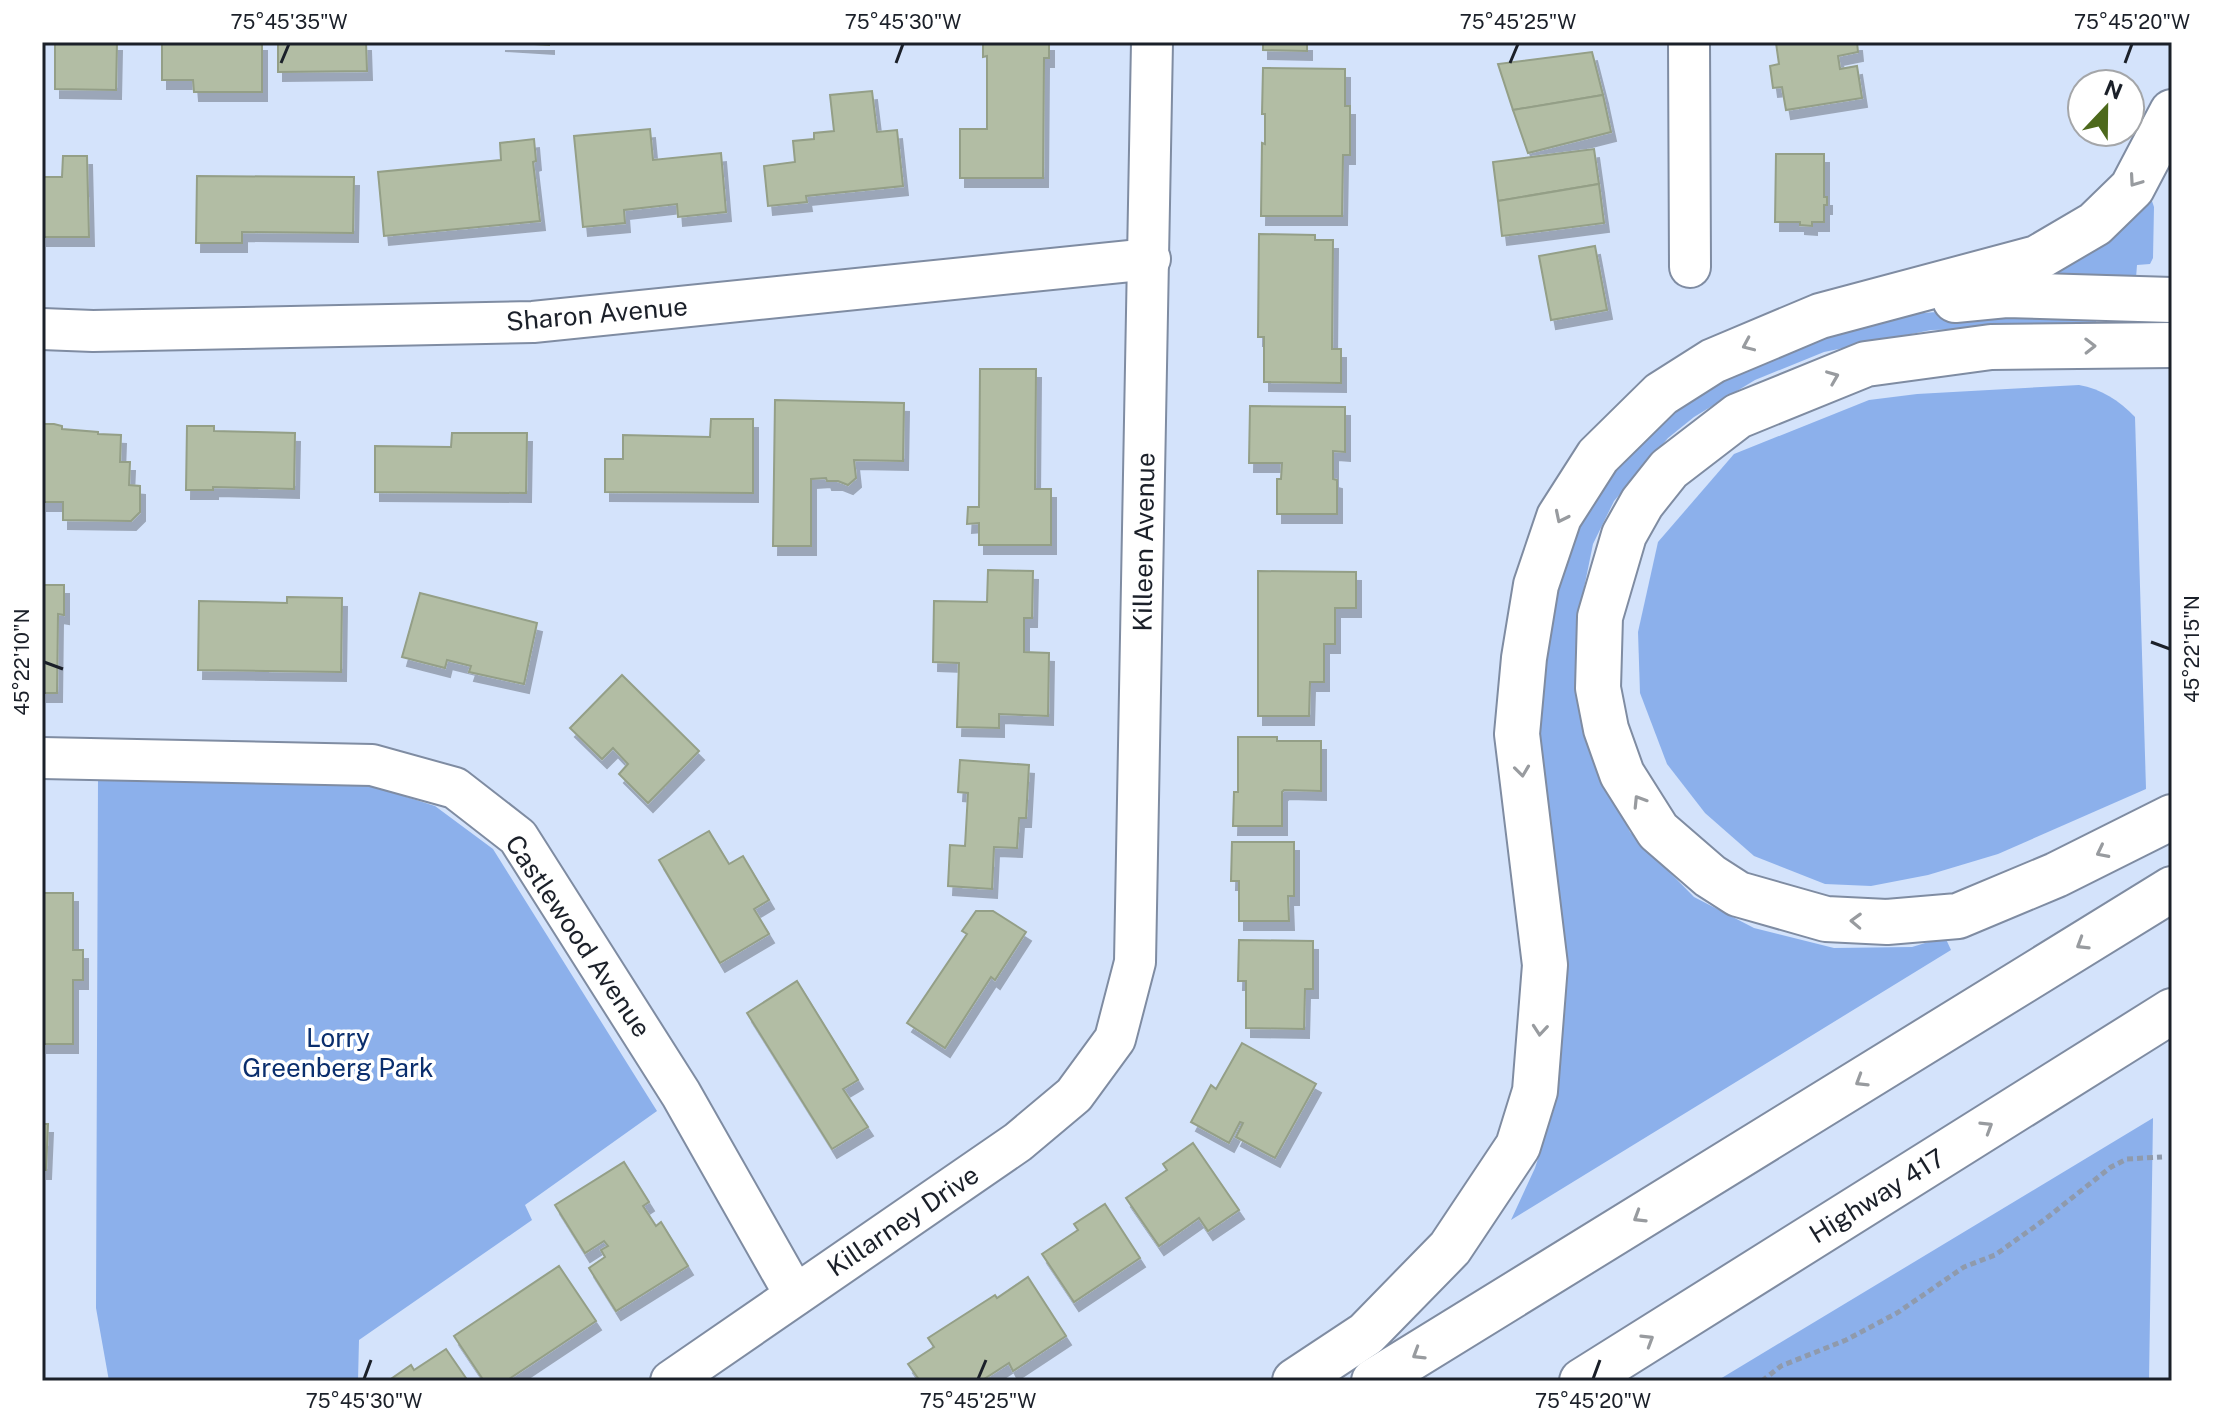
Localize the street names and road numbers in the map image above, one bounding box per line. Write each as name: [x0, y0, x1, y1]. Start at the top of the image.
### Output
street label: Sharon Avenue: [505, 290, 689, 337]
street label: Killeen Avenue: [1126, 452, 1161, 632]
street label: Castlewood Avenue: [499, 829, 658, 1043]
street label: Highway 417: [1803, 1142, 1950, 1249]
street label: Killarney Drive: [821, 1159, 984, 1283]

